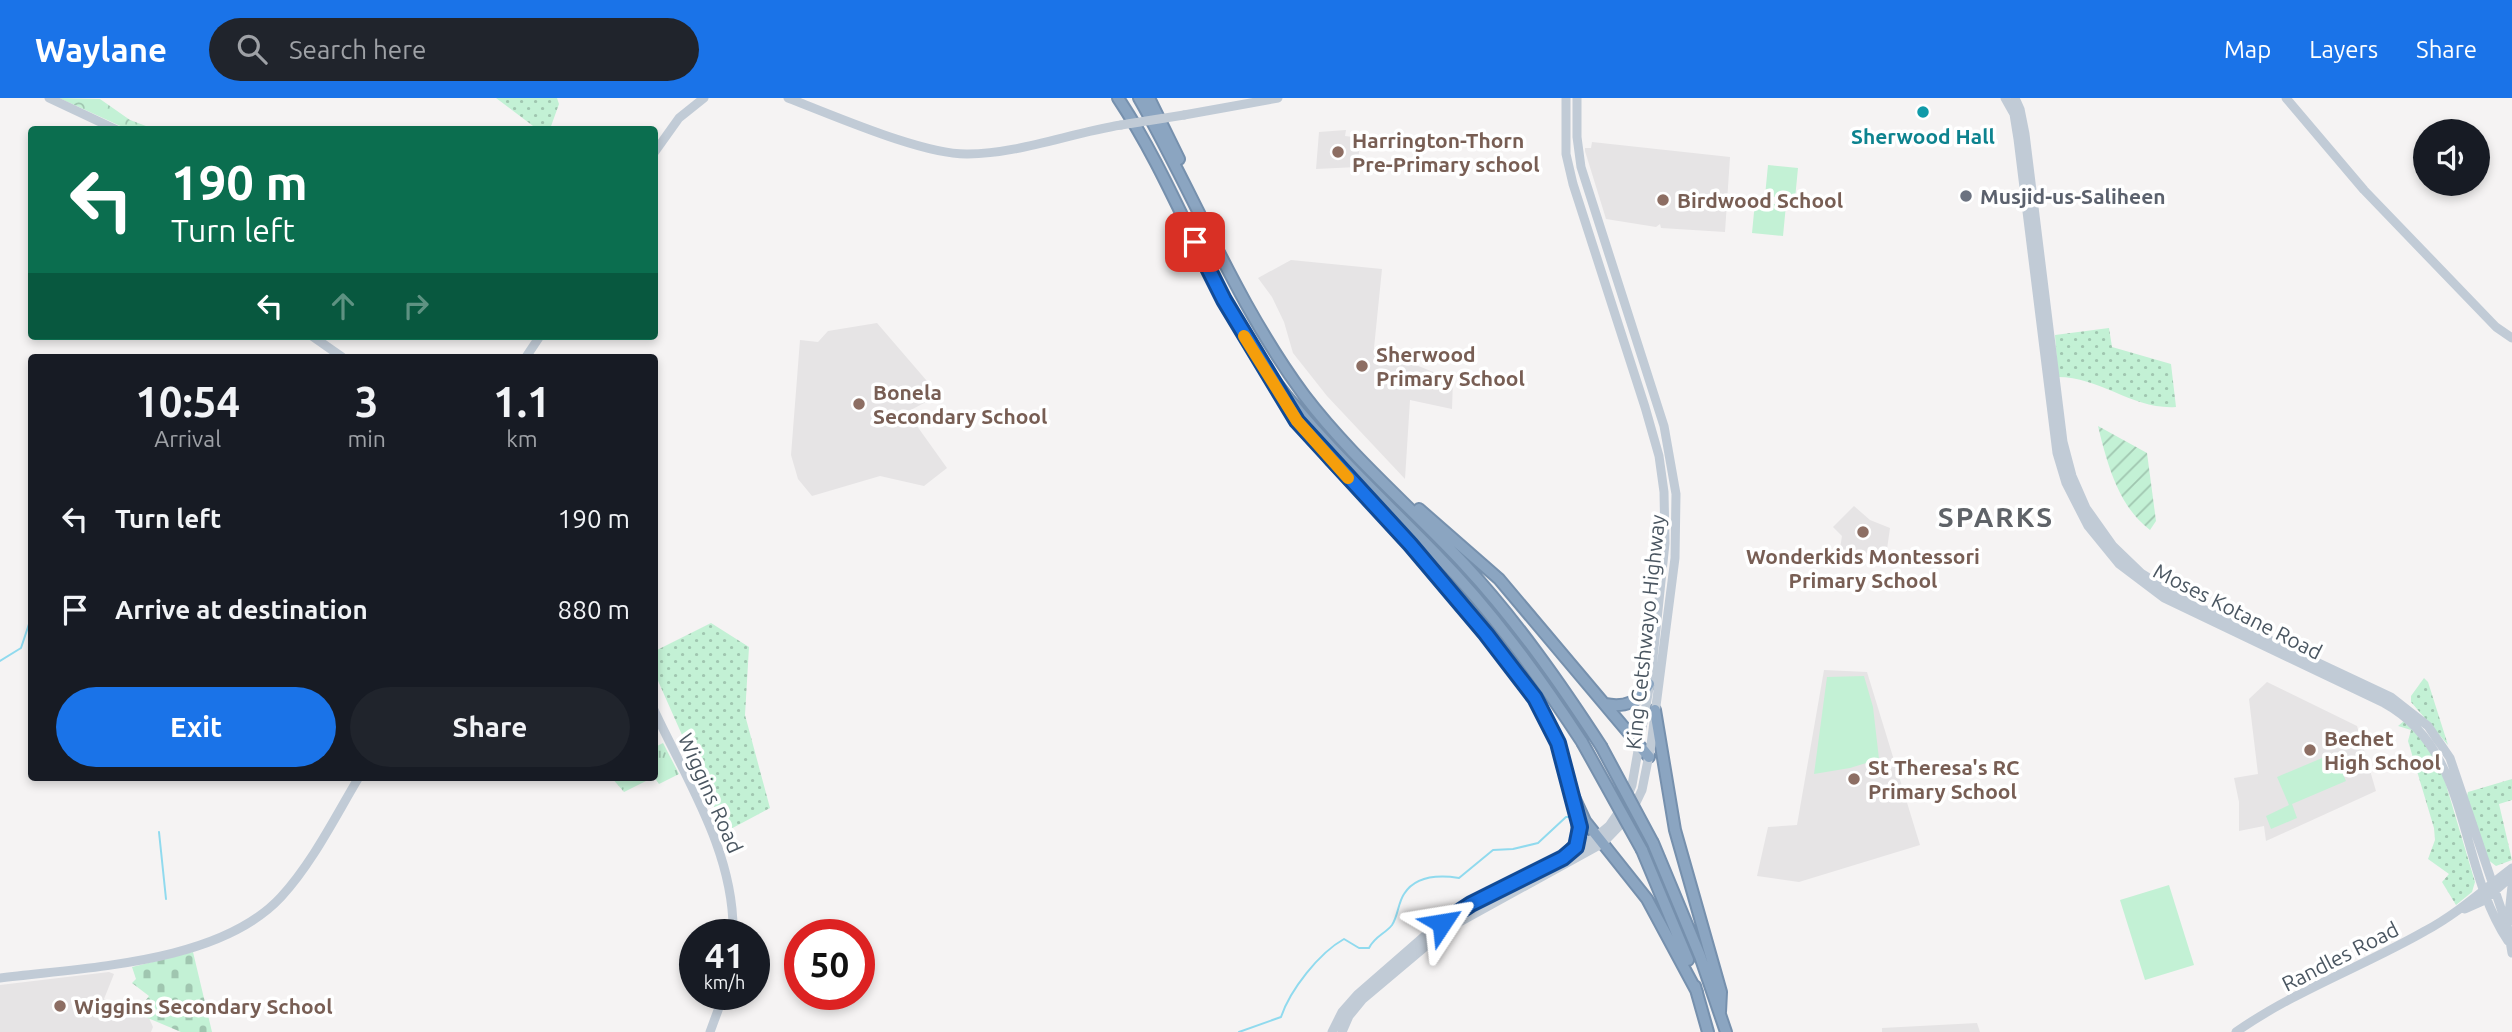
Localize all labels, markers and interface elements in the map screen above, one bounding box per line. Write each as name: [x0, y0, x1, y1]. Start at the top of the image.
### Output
search box: [209, 18, 699, 81]
icon: search: [233, 30, 271, 68]
text: Waylane: [35, 31, 167, 68]
text: Search here: [289, 35, 426, 64]
text: Map: [2224, 36, 2271, 63]
text: Layers: [2309, 36, 2378, 63]
text: Share: [2416, 36, 2477, 63]
marker: Sherwood Hall: [1915, 104, 1931, 120]
map controls: [2413, 119, 2490, 196]
button: sound: [2413, 119, 2490, 196]
place label: Sherwood Hall: [1851, 124, 1995, 148]
place label: Harrington-Thorn Pre-Primary school: [1352, 128, 1540, 176]
marker: Harrington-Thorn Pre-Primary school: [1330, 144, 1346, 160]
icon: left: [56, 154, 147, 245]
text: 190 m: [171, 154, 308, 209]
place label: Musjid-us-Saliheen: [1980, 184, 2166, 208]
place label: Birdwood School: [1677, 188, 1843, 212]
marker: Musjid-us-Saliheen: [1958, 188, 1974, 204]
marker: Birdwood School: [1655, 192, 1671, 208]
text: Turn left: [171, 212, 295, 248]
pin: [1165, 212, 1225, 272]
icon: arrive: [1176, 223, 1214, 261]
icon: left: [251, 287, 289, 325]
icon: ahead: [324, 287, 362, 325]
icon: right: [397, 287, 435, 325]
place label: Sherwood Primary School: [1376, 342, 1525, 390]
marker: Sherwood Primary School: [1354, 358, 1370, 374]
text: 10:54: [135, 378, 240, 425]
text: 3: [355, 378, 379, 425]
text: 1.1: [493, 378, 551, 425]
place label: Bonela Secondary School: [873, 380, 1047, 428]
marker: Bonela Secondary School: [851, 396, 867, 412]
text: Arrival: [154, 426, 221, 451]
text: min: [347, 426, 386, 451]
text: km: [506, 426, 538, 451]
icon: left: [56, 500, 94, 538]
district label: SPARKS: [1938, 501, 2054, 532]
text: Turn left: [115, 504, 221, 533]
text: 190 m: [558, 504, 630, 533]
street label: King Cetshwayo Highway: [1621, 513, 1669, 751]
marker: Wonderkids Montessori Primary School: [1855, 524, 1871, 540]
place label: Wonderkids Montessori Primary School: [1746, 544, 1980, 592]
street label: Moses Kotane Road: [2150, 558, 2326, 664]
icon: arrive: [56, 591, 94, 629]
text: Arrive at destination: [115, 595, 368, 624]
text: 880 m: [558, 595, 630, 624]
button: Exit: [56, 687, 336, 767]
button: Share: [350, 687, 630, 767]
place label: Bechet High School: [2324, 726, 2441, 774]
street label: Wiggins Road: [674, 729, 748, 857]
marker: Bechet High School: [2302, 742, 2318, 758]
place label: St Theresa's RC Primary School: [1868, 755, 2019, 803]
marker: St Theresa's RC Primary School: [1846, 771, 1862, 787]
position arrow: [1405, 886, 1479, 960]
street label: Randles Road: [2278, 916, 2402, 996]
speed limit sign: 50: [784, 919, 875, 1010]
text: 41: [705, 935, 744, 975]
text: km/h: [704, 972, 745, 992]
place label: Wiggins Secondary School: [74, 994, 333, 1018]
marker: Wiggins Secondary School: [52, 998, 68, 1014]

